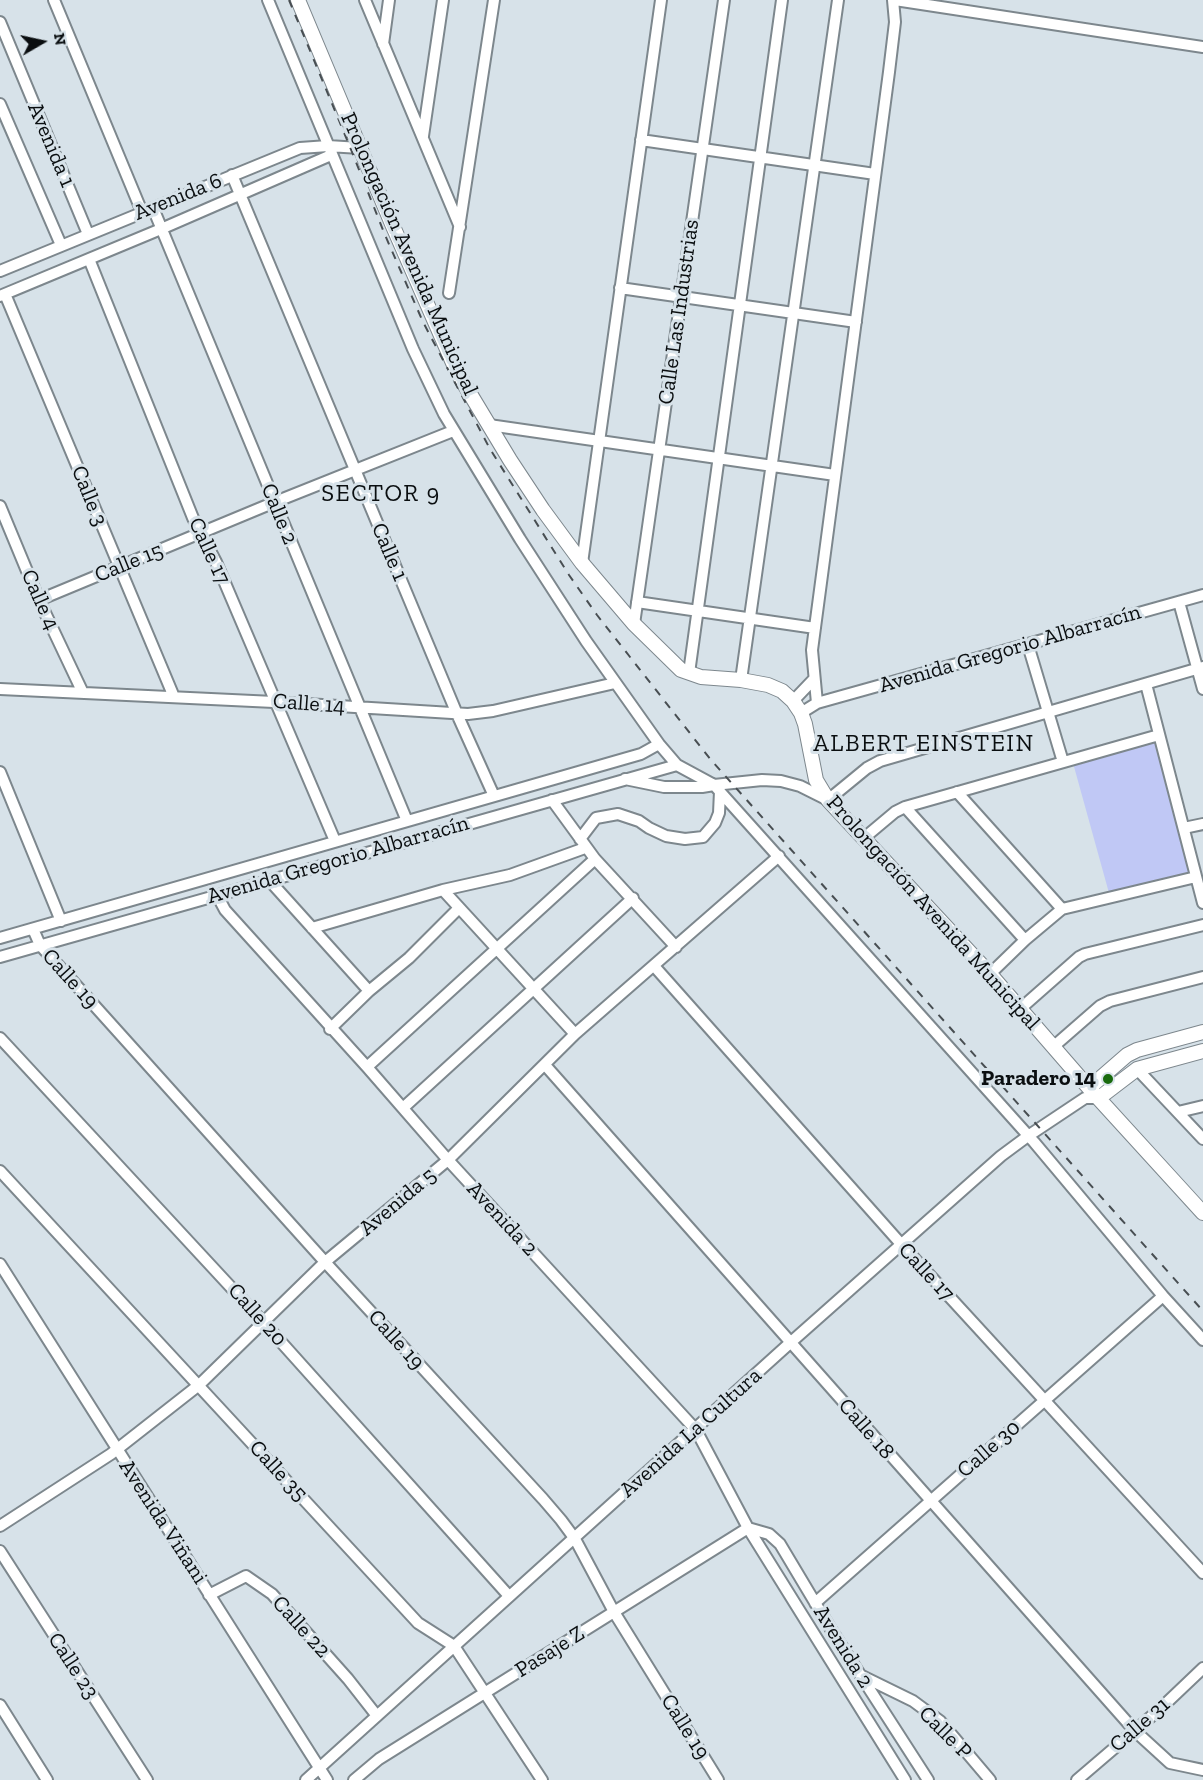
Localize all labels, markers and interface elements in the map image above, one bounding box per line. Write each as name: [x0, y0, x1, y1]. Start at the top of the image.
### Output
north arrow: [12, 12, 72, 72]
text: N: [50, 32, 71, 47]
street label: Avenida 1: [21, 99, 81, 191]
street label: Prolongación Avenida Municipal: [335, 109, 483, 399]
street label: Avenida 6: [130, 167, 226, 227]
street label: Calle Las Industrias: [653, 218, 705, 406]
street label: Calle 3: [65, 462, 113, 530]
street label: Calle 2: [255, 480, 303, 548]
district label: SECTOR 9: [321, 480, 441, 508]
street label: Calle 17: [182, 514, 236, 588]
street label: Calle 1: [365, 519, 413, 585]
street label: Calle 15: [91, 537, 167, 589]
street label: Calle 4: [15, 566, 65, 634]
street label: Avenida Gregorio Albarracín: [876, 599, 1144, 699]
street label: Calle 14: [272, 688, 346, 720]
district label: ALBERT EINSTEIN: [813, 730, 1035, 758]
street label: Prolongación Avenida Municipal: [821, 790, 1045, 1036]
street label: Avenida Gregorio Albarracín: [204, 810, 472, 910]
street label: Calle 19: [36, 943, 104, 1015]
place label: Paradero 14: [981, 1066, 1096, 1092]
marker: Paradero 14: [1101, 1072, 1115, 1086]
street label: Avenida 5: [354, 1162, 442, 1242]
street label: Avenida 2: [461, 1176, 543, 1262]
street label: Calle 17: [892, 1237, 960, 1307]
street label: Calle 20: [222, 1278, 292, 1352]
street label: Calle 19: [362, 1304, 430, 1376]
street label: Avenida La Cultura: [615, 1363, 767, 1503]
street label: Calle 18: [832, 1393, 900, 1465]
street label: Calle 30: [952, 1414, 1026, 1484]
street label: Calle 35: [243, 1435, 313, 1507]
street label: Avenida Viñani: [113, 1455, 213, 1589]
street label: Calle 22: [266, 1590, 336, 1664]
street label: Avenida 2: [807, 1601, 879, 1693]
street label: Pasaje Z: [510, 1620, 590, 1684]
street label: Calle 23: [42, 1628, 104, 1704]
street label: Calle 19: [655, 1689, 715, 1765]
street label: Calle 31: [1105, 1692, 1175, 1758]
street label: Calle P: [913, 1701, 977, 1765]

